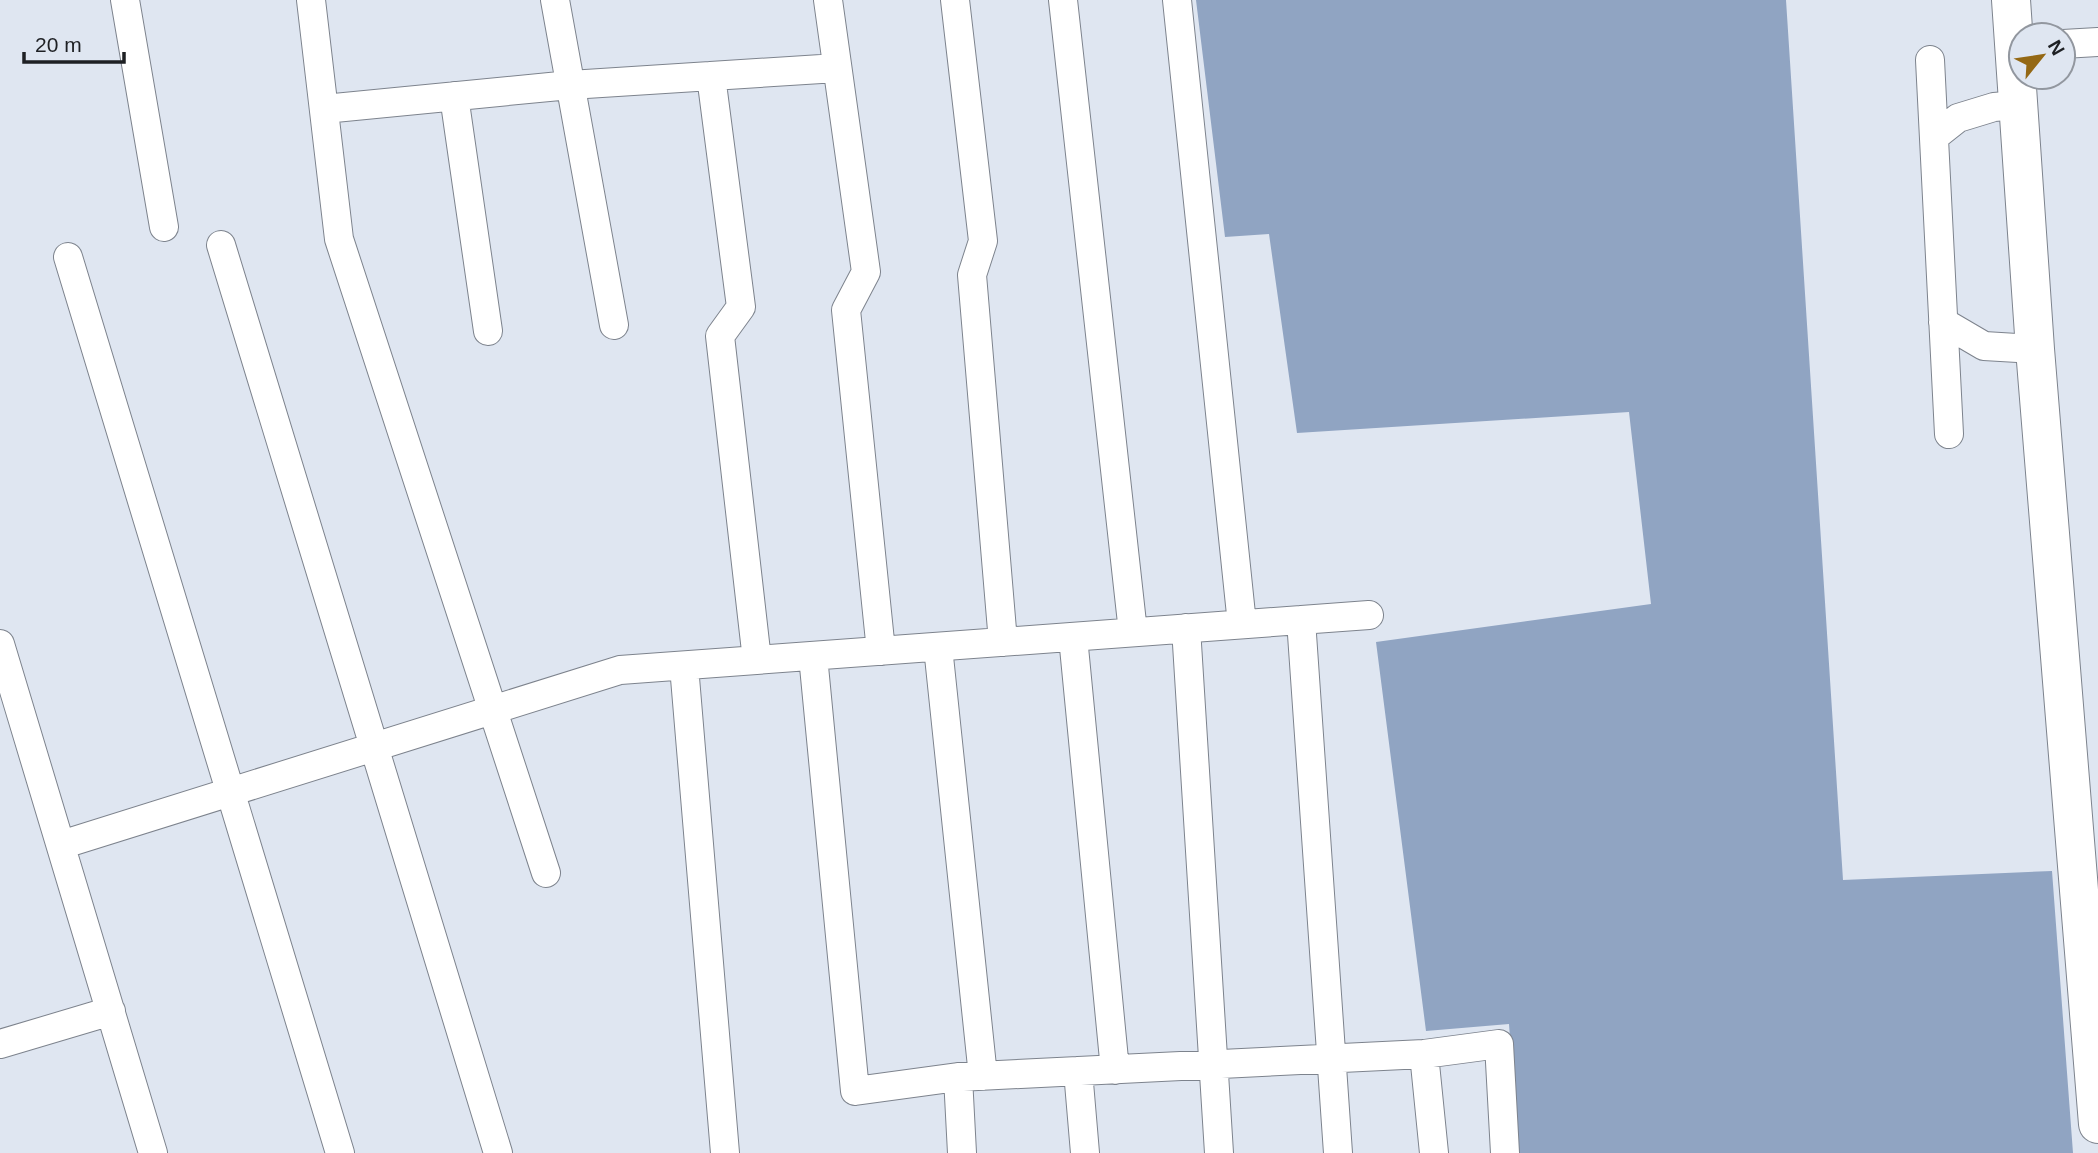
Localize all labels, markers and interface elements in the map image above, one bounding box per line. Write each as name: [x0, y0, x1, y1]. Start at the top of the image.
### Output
scale bar: [24, 21, 124, 65]
north arrow: [2007, 21, 2077, 91]
text: 20 m: [35, 33, 82, 56]
text: N: [2044, 37, 2069, 59]

